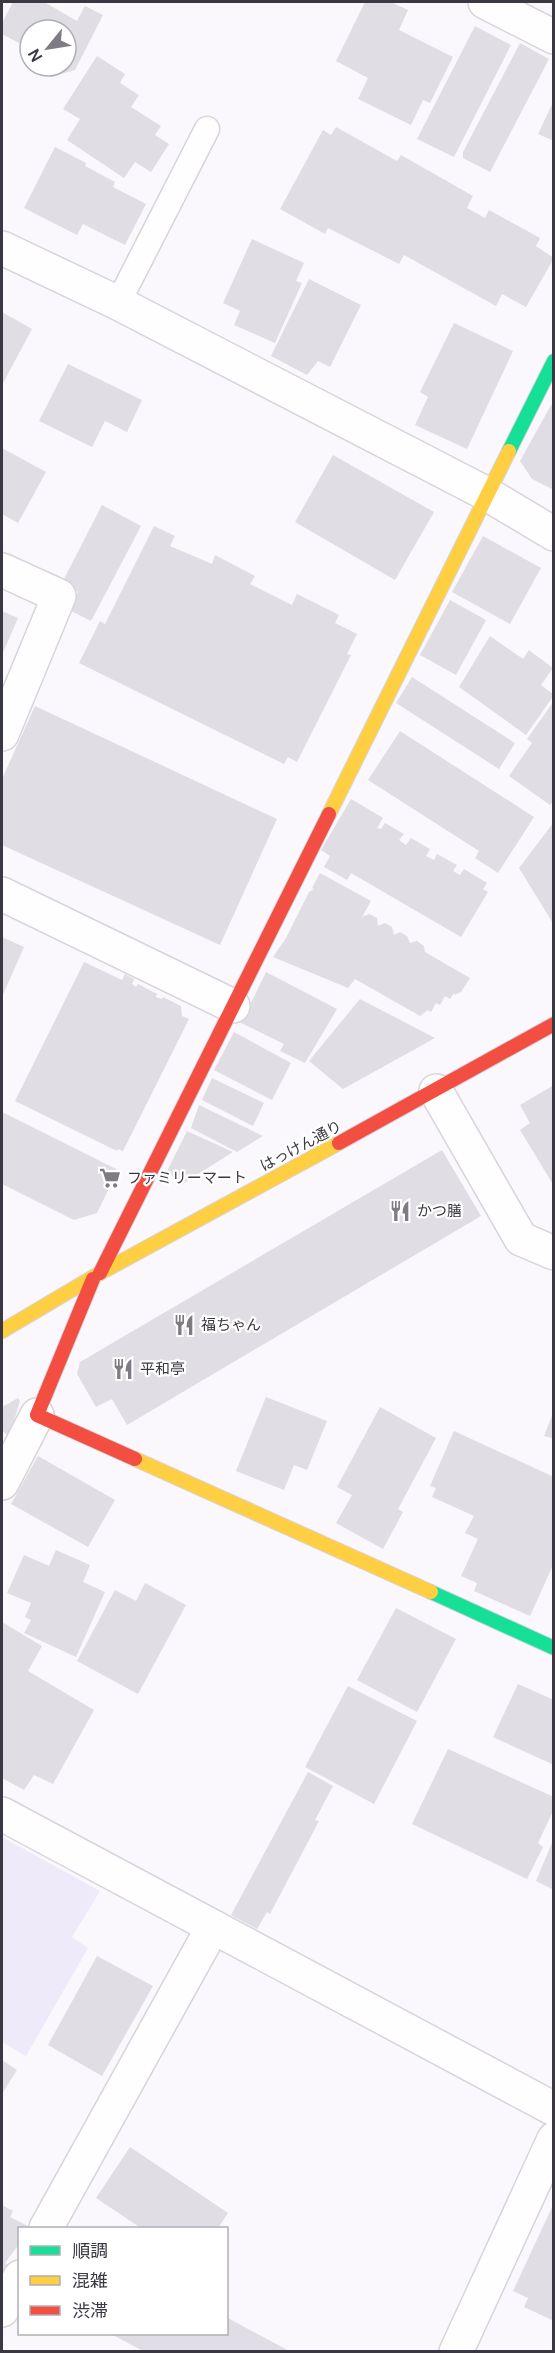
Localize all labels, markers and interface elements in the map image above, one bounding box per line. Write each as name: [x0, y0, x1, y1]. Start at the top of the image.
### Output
north arrow: [18, 18, 78, 78]
text: N: [23, 45, 47, 66]
street label: はっけん通り: [256, 1115, 345, 1176]
supermarket icon: ファミリーマート: [98, 1166, 122, 1190]
place label: ファミリーマート: [127, 1167, 247, 1188]
restaurant icon: かつ膳: [388, 1199, 412, 1223]
place label: かつ膳: [417, 1200, 462, 1221]
restaurant icon: 福ちゃん: [172, 1313, 196, 1337]
place label: 福ちゃん: [201, 1314, 261, 1335]
restaurant icon: 平和亭: [111, 1357, 135, 1381]
place label: 平和亭: [140, 1358, 185, 1379]
legend: [18, 2227, 228, 2335]
text: 順調: [72, 2238, 108, 2262]
text: 混雑: [72, 2268, 108, 2292]
text: 渋滞: [72, 2298, 108, 2322]

